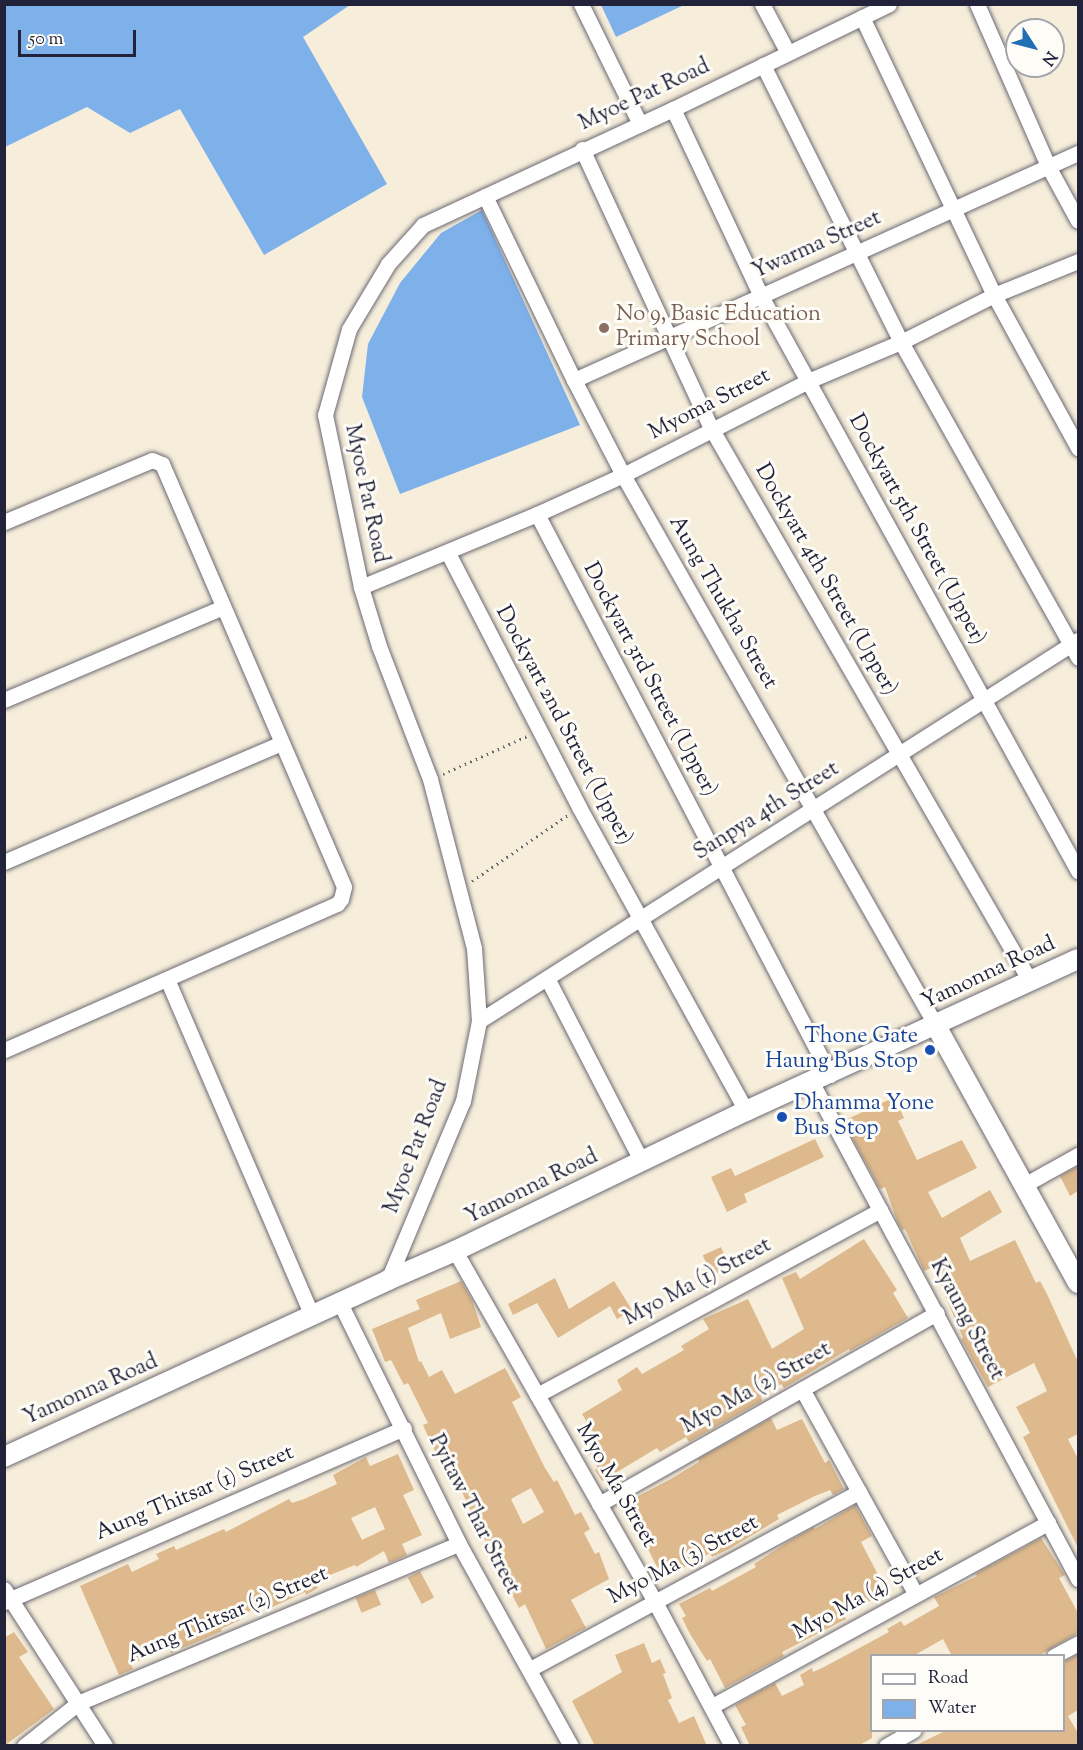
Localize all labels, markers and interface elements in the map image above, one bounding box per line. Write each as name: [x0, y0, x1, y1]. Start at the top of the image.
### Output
scale bar: [21, 18, 140, 56]
north arrow: [1005, 18, 1065, 78]
text: 50 m: [29, 27, 63, 53]
text: N: [1035, 46, 1061, 70]
street label: Myoe Pat Road: [575, 54, 715, 138]
street label: Ywarma Street: [748, 206, 886, 286]
place label: No 9, Basic Education Primary School: [616, 302, 821, 354]
marker: No 9, Basic Education Primary School: [597, 321, 611, 335]
street label: Myoma Street: [645, 363, 775, 447]
street label: Dockyart 5th Street (Upper): [841, 410, 991, 650]
street label: Myoe Pat Road: [337, 422, 393, 566]
street label: Dockyart 4th Street (Upper): [748, 459, 902, 701]
street label: Aung Thukha Street: [662, 512, 782, 694]
street label: Dockyart 3rd Street (Upper): [576, 558, 722, 802]
street label: Dockyart 2nd Street (Upper): [489, 602, 637, 850]
street label: Sanpya 4th Street: [690, 757, 844, 867]
street label: Yamonna Road: [918, 931, 1060, 1017]
place label: Thone Gate Haung Bus Stop: [765, 1024, 918, 1076]
marker: Thone Gate Haung Bus Stop: [923, 1043, 937, 1057]
street label: Myoe Pat Road: [379, 1076, 455, 1218]
place label: Dhamma Yone Bus Stop: [794, 1091, 934, 1142]
marker: Dhamma Yone Bus Stop: [775, 1110, 789, 1124]
street label: Yamonna Road: [461, 1144, 603, 1232]
street label: Myo Ma (1) Street: [620, 1233, 776, 1333]
street label: Kyaung Street: [923, 1255, 1009, 1385]
street label: Myo Ma (2) Street: [678, 1337, 836, 1441]
street label: Yamonna Road: [20, 1350, 162, 1432]
street label: Myo Ma Street: [569, 1419, 661, 1553]
street label: Pyitaw Thar Street: [421, 1431, 525, 1599]
street label: Aung Thitsar (1) Street: [92, 1440, 298, 1548]
street label: Myo Ma (3) Street: [605, 1510, 763, 1612]
street label: Myo Ma (4) Street: [790, 1543, 948, 1647]
street label: Aung Thitsar (2) Street: [124, 1562, 332, 1670]
legend: [870, 1654, 1065, 1732]
text: Road: [928, 1666, 968, 1692]
text: Water: [928, 1696, 976, 1722]

